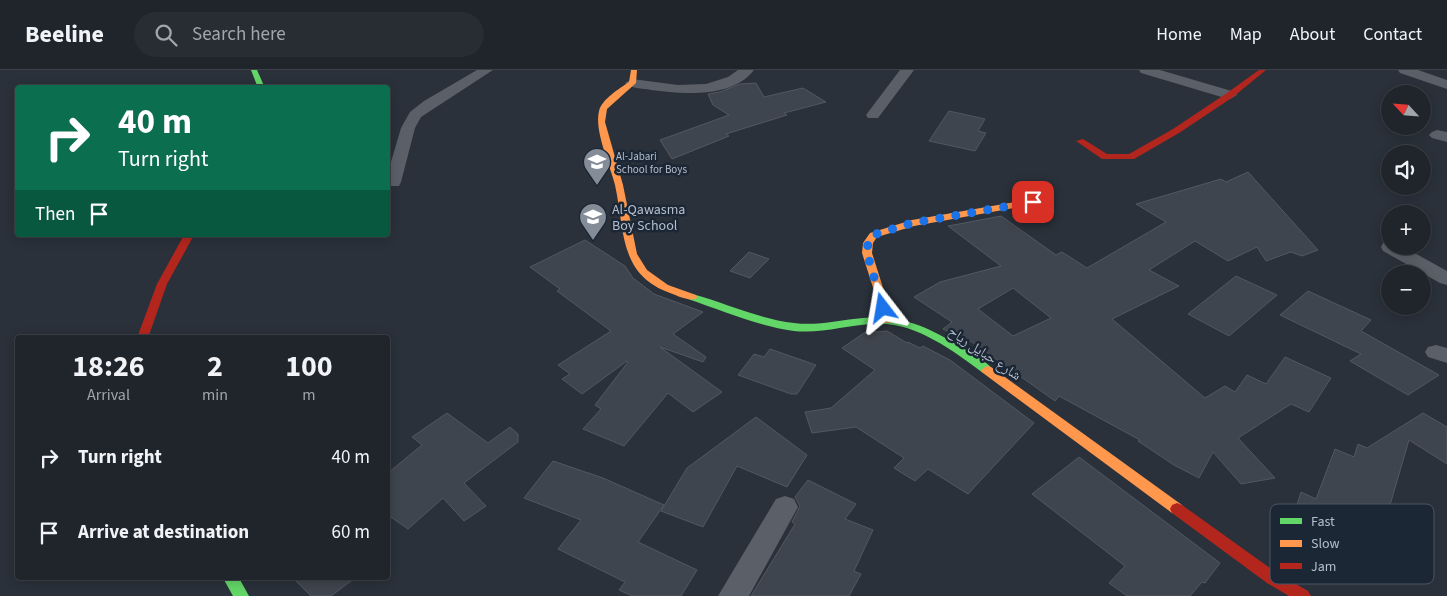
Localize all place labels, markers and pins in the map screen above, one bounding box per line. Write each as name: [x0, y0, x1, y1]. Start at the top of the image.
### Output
school or university icon: Al-Jabari School for Boys: [582, 147, 612, 186]
place label: Al-Jabari School for Boys: [616, 149, 687, 177]
pin: [1012, 181, 1054, 223]
place label: Al-Qawasma Boy School: [612, 200, 685, 236]
school or university icon: Al-Qawasma Boy School: [578, 202, 608, 241]

